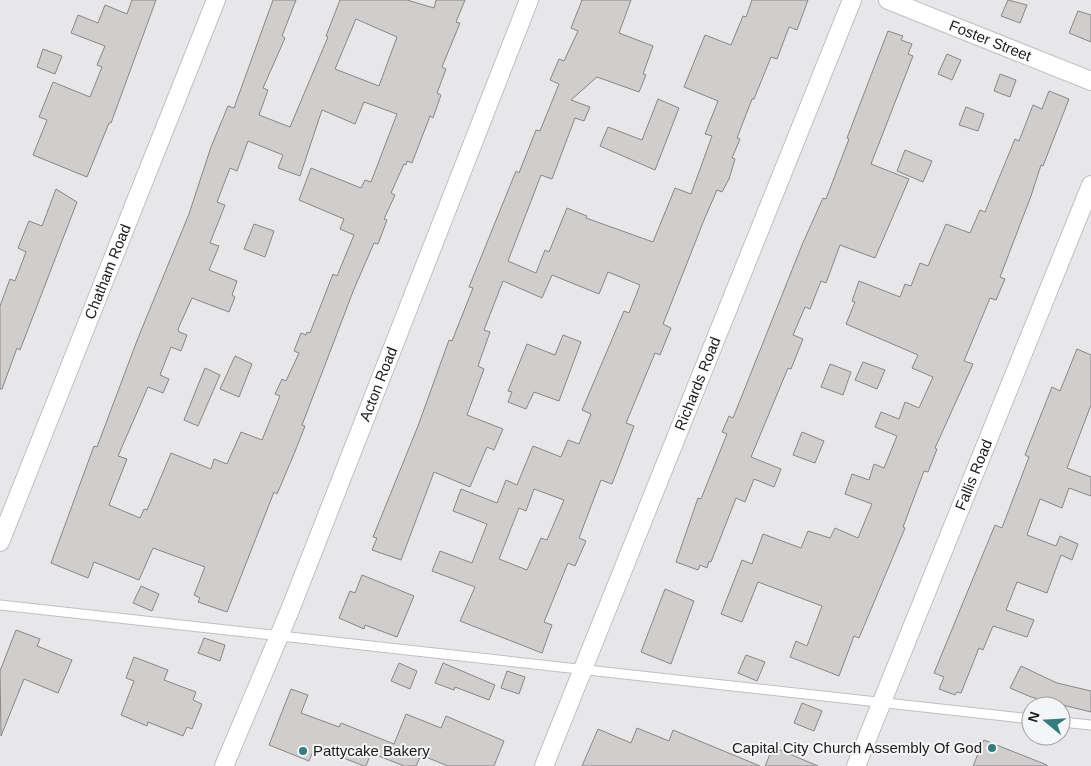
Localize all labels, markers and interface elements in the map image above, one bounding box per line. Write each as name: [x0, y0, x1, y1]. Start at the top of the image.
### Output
street label: Foster Street: [947, 16, 1035, 65]
street label: Chatham Road: [81, 221, 134, 322]
street label: Richards Road: [671, 334, 724, 433]
street label: Acton Road: [356, 344, 400, 424]
street label: Fallis Road: [951, 437, 995, 513]
north arrow: [1021, 696, 1071, 746]
text: N: [1024, 710, 1043, 724]
place label: Capital City Church Assembly Of God: [732, 739, 982, 756]
place label: Pattycake Bakery: [313, 742, 430, 759]
marker: Capital City Church Assembly Of God: [986, 742, 998, 754]
marker: Pattycake Bakery: [297, 745, 309, 757]

